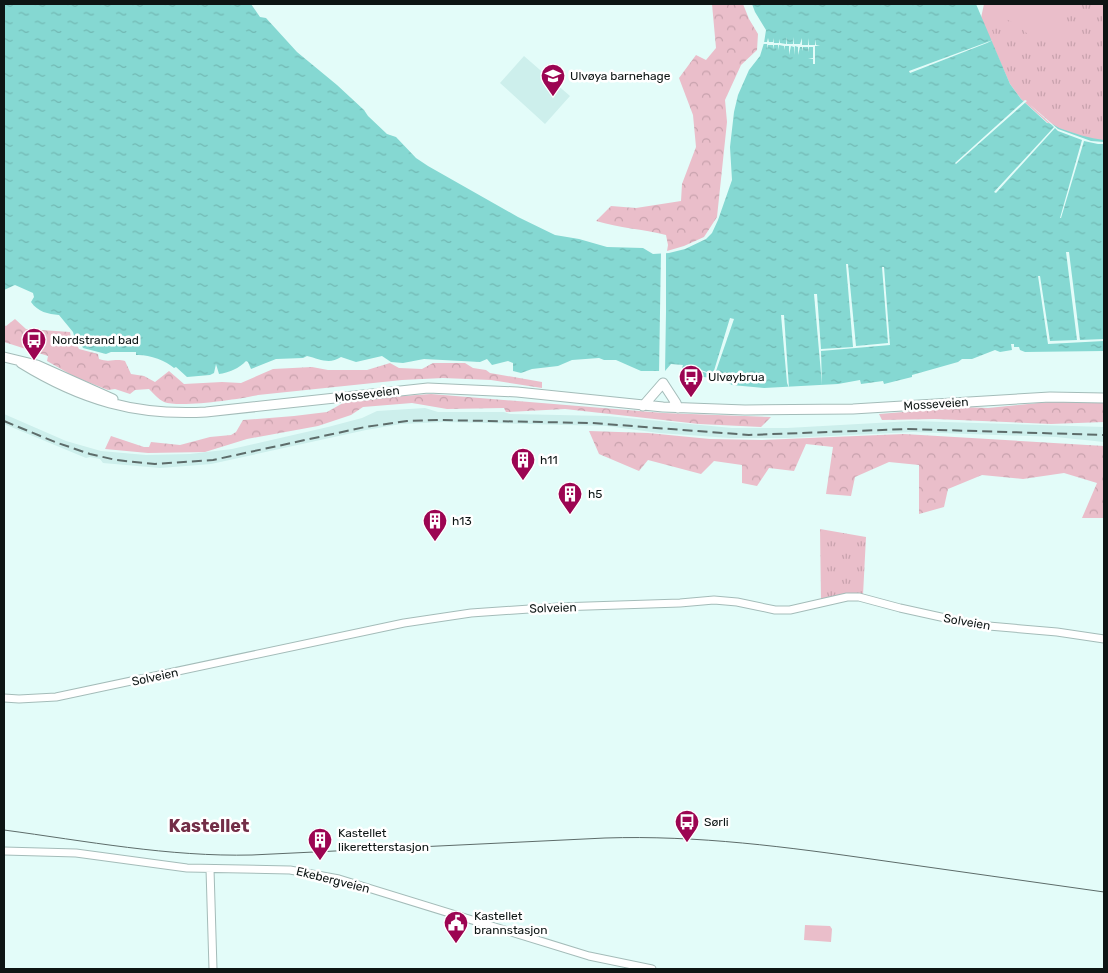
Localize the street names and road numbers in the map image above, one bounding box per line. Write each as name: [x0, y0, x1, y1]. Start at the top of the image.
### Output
street label: Mosseveien: [334, 383, 400, 405]
street label: Mosseveien: [903, 395, 969, 413]
street label: Solveien: [529, 600, 577, 616]
street label: Solveien: [942, 611, 992, 633]
street label: Solveien: [130, 665, 180, 689]
street label: Ekebergveien: [295, 864, 371, 896]

